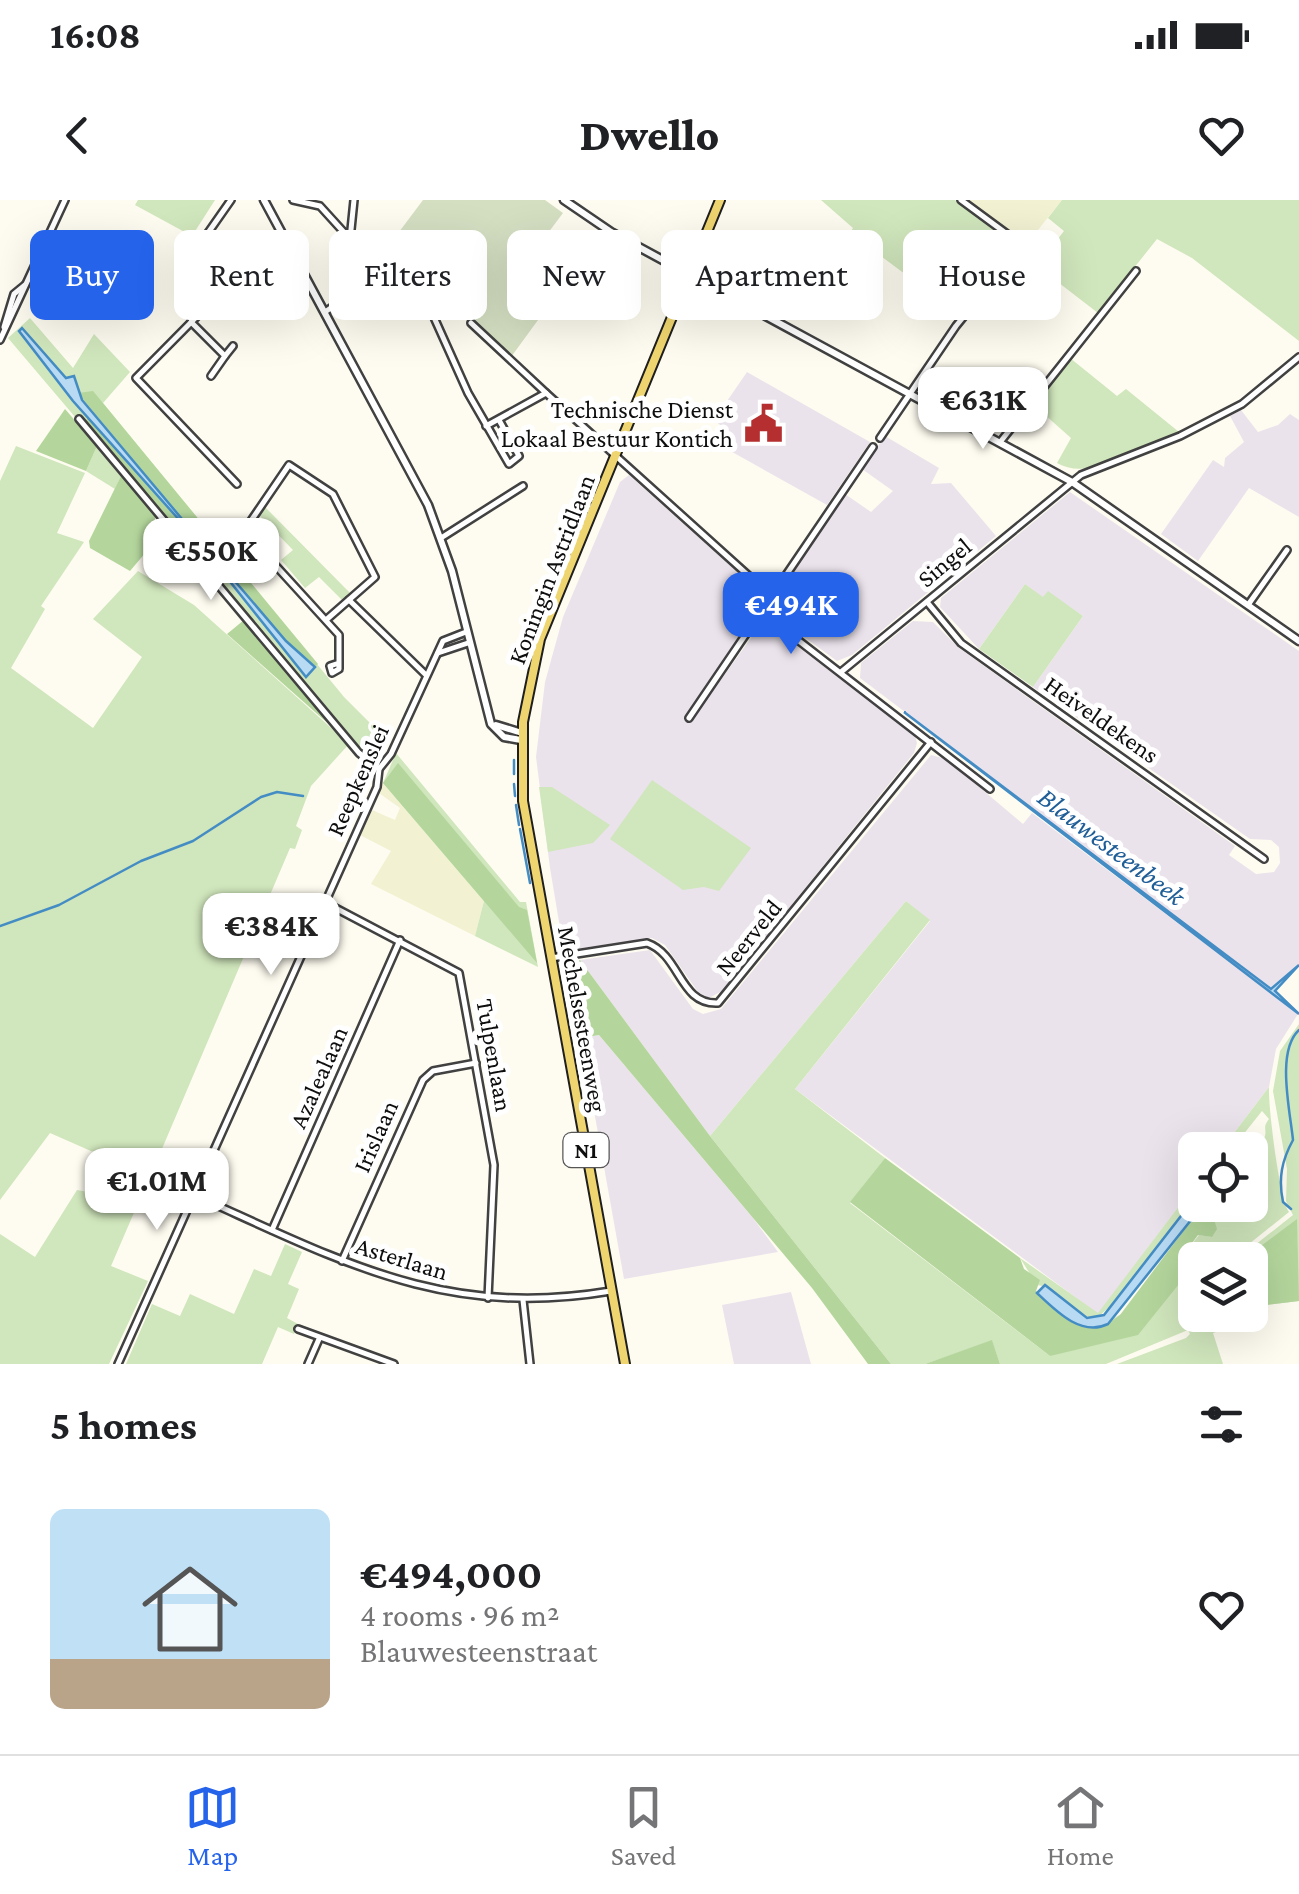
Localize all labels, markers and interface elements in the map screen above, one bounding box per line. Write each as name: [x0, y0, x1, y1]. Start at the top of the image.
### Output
text: 16:08: [50, 14, 141, 56]
icon: back: [50, 108, 105, 163]
icon: heart: [1194, 108, 1249, 163]
text: Dwello: [580, 110, 719, 160]
chip: Buy: [30, 230, 154, 320]
chip: Rent: [174, 230, 309, 320]
chip: Filters: [329, 230, 487, 320]
chip: New: [507, 230, 641, 320]
chip: Apartment: [661, 230, 883, 320]
chip: House: [903, 230, 1061, 320]
pin: €631K: [913, 367, 1053, 452]
text: €631K: [940, 381, 1026, 417]
place label: Technische Dienst Lokaal Bestuur Kontich: [501, 396, 734, 452]
public building icon: Technische Dienst Lokaal Bestuur Kontich: [742, 402, 784, 444]
street label: Koningin Astridlaan: [503, 471, 601, 668]
pin: €550K: [141, 518, 281, 603]
text: €550K: [165, 532, 257, 568]
street label: Singel: [912, 532, 977, 593]
pin: €494K: [721, 572, 861, 657]
text: €494K: [745, 586, 837, 622]
street label: Heiveldekens: [1040, 670, 1164, 769]
street label: Reepkenslei: [321, 720, 395, 840]
water label: Blauwesteenbeek: [1032, 781, 1193, 913]
pin: €384K: [201, 893, 341, 978]
street label: Neerveld: [710, 894, 787, 980]
text: €384K: [225, 907, 317, 943]
street label: Mechelsesteenweg: [552, 924, 612, 1114]
street label: Tulpenlaan: [470, 997, 518, 1114]
street label: Azalealaan: [284, 1022, 353, 1132]
street label: Irislaan: [348, 1096, 403, 1176]
map controls: [1178, 1132, 1268, 1332]
button: locate: [1178, 1132, 1268, 1222]
road number: N1: [564, 1133, 608, 1167]
pin: €1.01M: [76, 1148, 238, 1233]
text: €1.01M: [107, 1162, 207, 1198]
street label: Asterlaan: [352, 1232, 451, 1285]
button: layers: [1178, 1242, 1268, 1332]
icon: filters: [1194, 1397, 1249, 1452]
text: 5 homes: [50, 1401, 197, 1448]
icon: home: [130, 1549, 250, 1669]
text: €494,000: [360, 1550, 542, 1597]
icon: heart: [1194, 1582, 1249, 1637]
text: 4 rooms · 96 m²: [360, 1597, 559, 1633]
text: Blauwesteenstraat: [360, 1633, 597, 1669]
tab: Map: [185, 1780, 240, 1871]
tab: Saved: [611, 1780, 676, 1871]
tab: Home: [1047, 1780, 1114, 1871]

